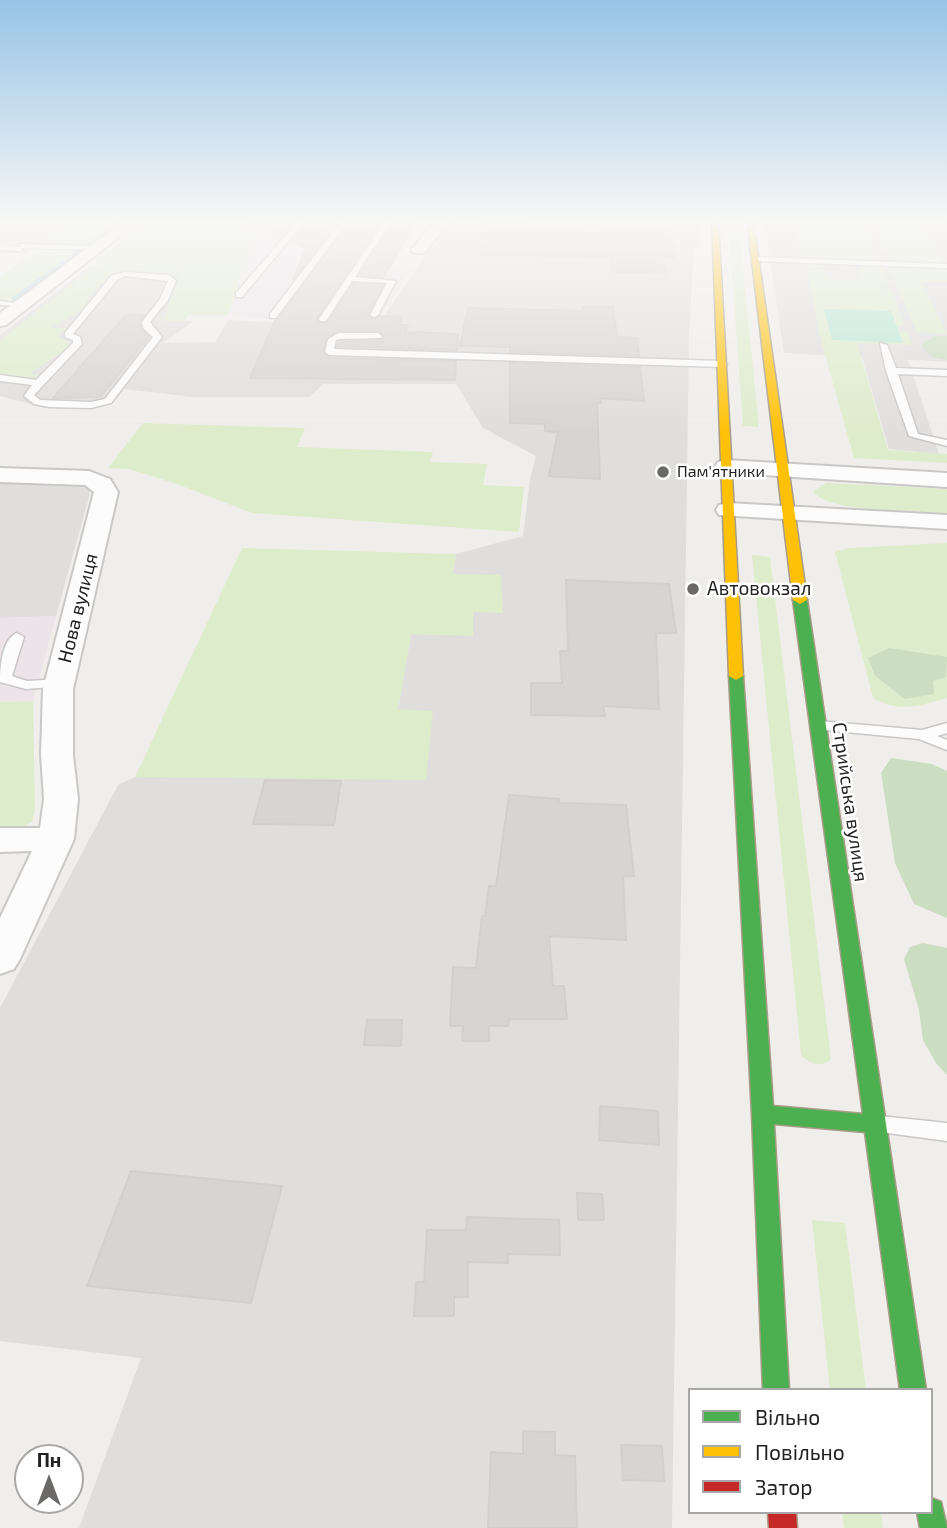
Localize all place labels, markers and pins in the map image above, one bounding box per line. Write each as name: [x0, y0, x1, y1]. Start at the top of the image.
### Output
place label: Пам'ятники: [677, 462, 765, 482]
marker: Пам'ятники: [655, 464, 671, 480]
place label: Автовокзал: [707, 578, 811, 600]
marker: Автовокзал: [685, 581, 701, 597]

